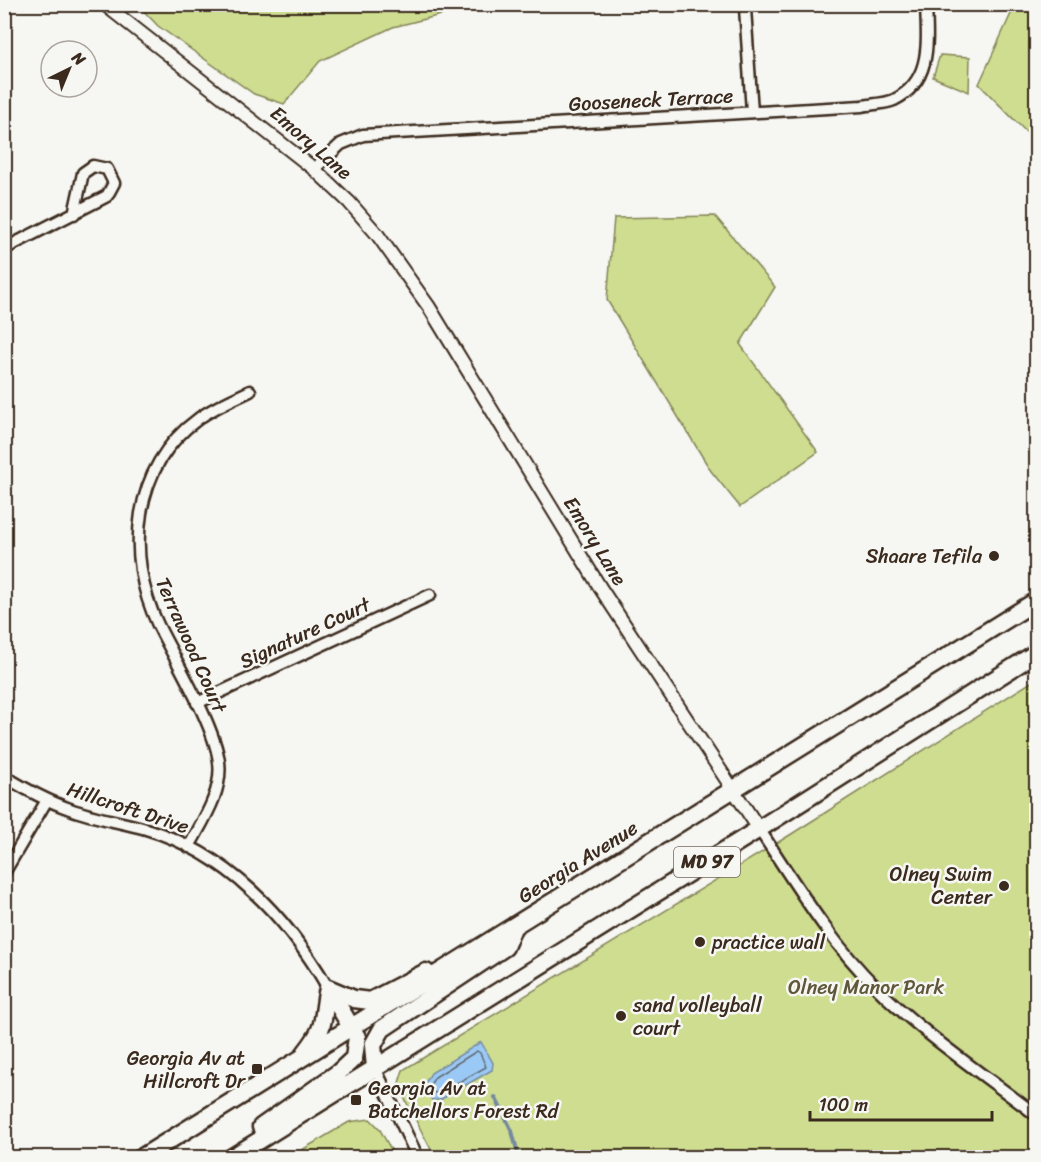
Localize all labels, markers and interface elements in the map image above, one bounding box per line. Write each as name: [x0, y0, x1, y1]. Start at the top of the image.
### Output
north arrow: [39, 39, 99, 99]
text: N: [64, 43, 93, 73]
street label: Gooseneck Terrace: [568, 78, 734, 122]
street label: Emory Lane: [262, 97, 360, 189]
street label: Emory Lane: [554, 489, 637, 593]
place label: Shaare Tefila: [866, 539, 983, 574]
marker: Shaare Tefila: [987, 549, 1001, 563]
street label: Terrawood Court: [145, 572, 237, 719]
street label: Signature Court: [234, 587, 377, 679]
street label: Hillcroft Drive: [62, 772, 194, 844]
street label: Georgia Avenue: [511, 811, 645, 913]
road number: MD 97: [674, 847, 740, 877]
place label: Olney Swim Center: [890, 857, 993, 915]
marker: Olney Swim Center: [997, 879, 1011, 893]
place label: practice wall: [711, 925, 826, 960]
marker: practice wall: [693, 935, 707, 949]
park label: Olney Manor Park: [788, 970, 944, 1005]
place label: sand volleyball court: [632, 988, 763, 1046]
marker: sand volleyball court: [614, 1009, 628, 1023]
place label: Georgia Av at Hillcroft Dr: [127, 1041, 247, 1099]
marker: Georgia Av at Hillcroft Dr: [250, 1062, 264, 1076]
place label: Georgia Av at Batchellors Forest Rd: [368, 1071, 560, 1129]
scale bar: [810, 1084, 992, 1122]
text: 100 m: [819, 1089, 868, 1121]
marker: Georgia Av at Batchellors Forest Rd: [349, 1093, 363, 1107]

